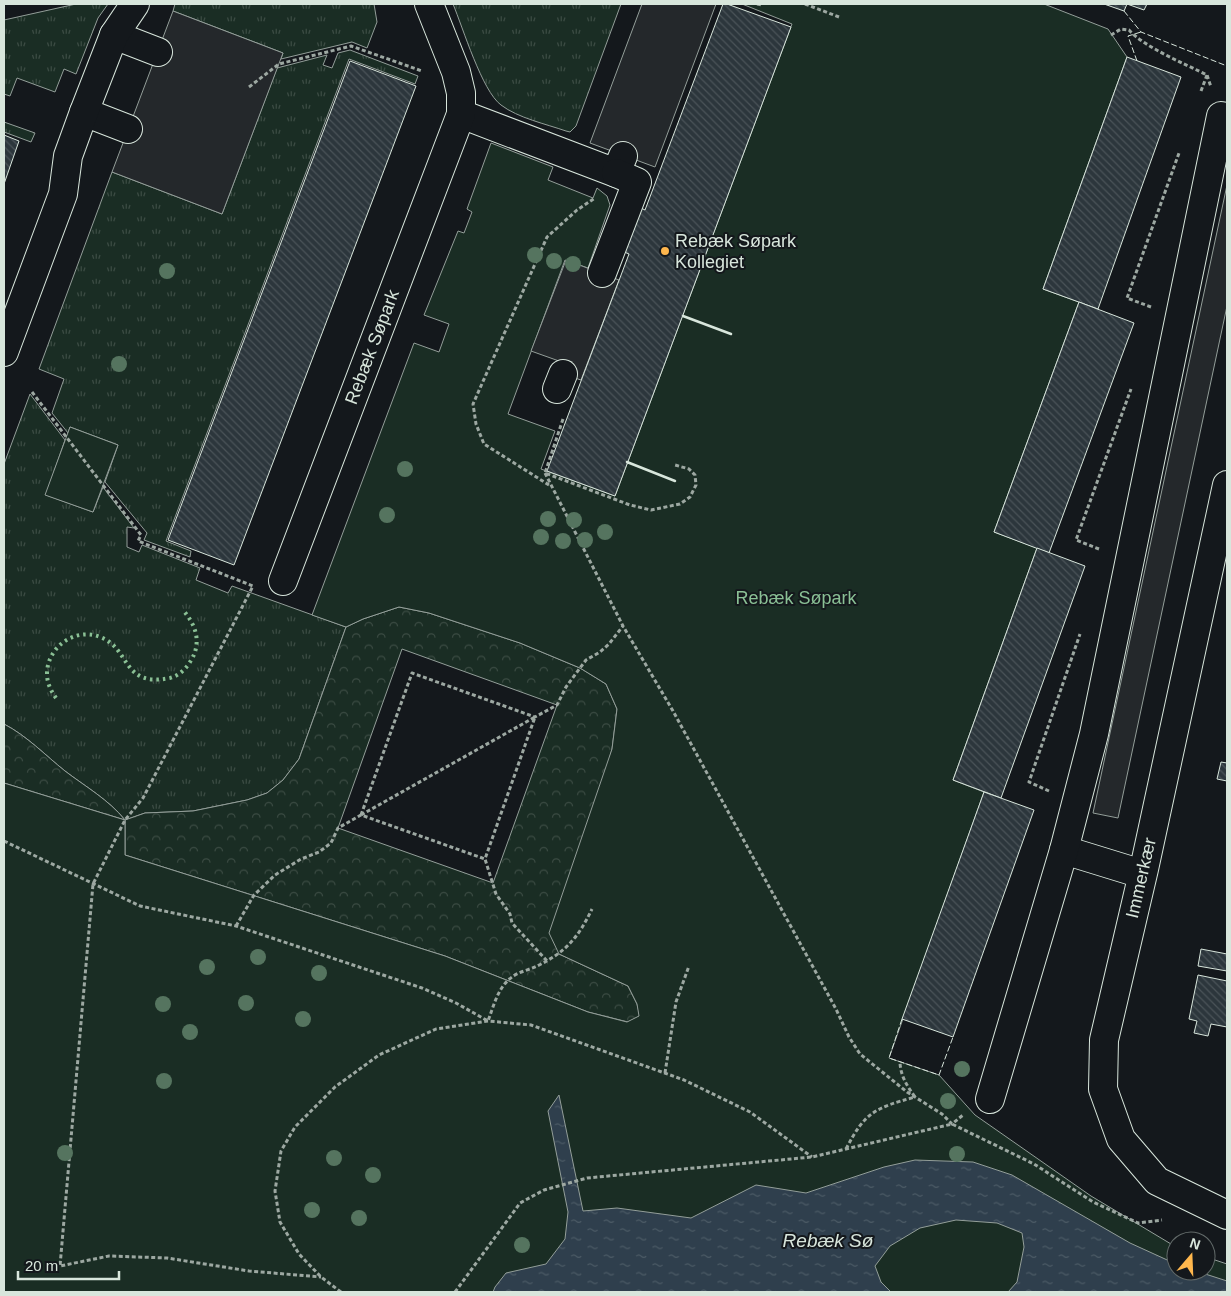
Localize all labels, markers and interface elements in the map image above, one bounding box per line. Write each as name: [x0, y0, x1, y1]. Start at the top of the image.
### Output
place label: Rebæk Søpark Kollegiet: [675, 231, 797, 272]
marker: Rebæk Søpark Kollegiet: [659, 245, 671, 257]
street label: Rebæk Søpark: [341, 286, 403, 407]
park label: Rebæk Søpark: [735, 588, 858, 608]
street label: Immerkær: [1122, 836, 1160, 920]
water label: Rebæk Sø: [783, 1230, 874, 1251]
north arrow: [1166, 1231, 1216, 1281]
text: N: [1188, 1234, 1203, 1253]
scale bar: [18, 1248, 119, 1280]
text: 20 m: [25, 1257, 58, 1274]

